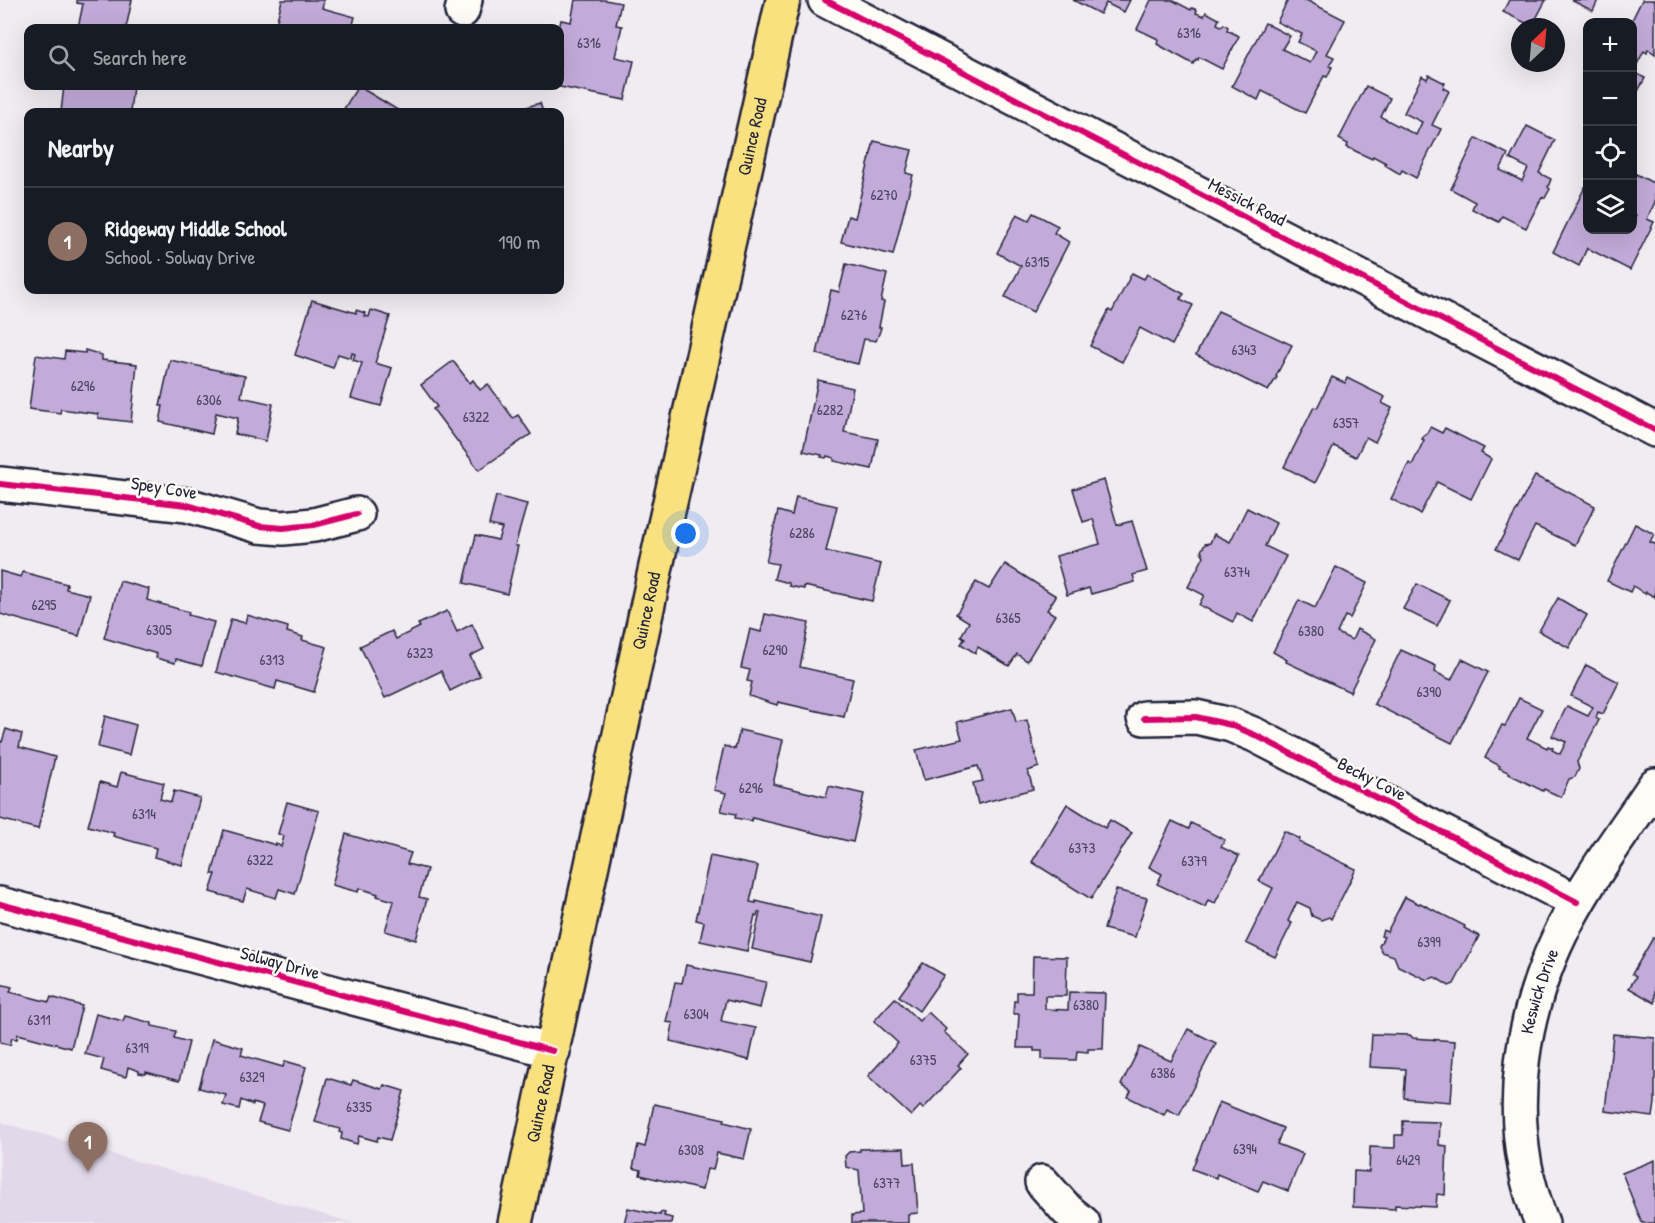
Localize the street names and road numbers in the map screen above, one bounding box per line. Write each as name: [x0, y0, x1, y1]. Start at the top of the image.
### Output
street label: Quince Road: [731, 95, 773, 178]
street label: Messick Road: [1204, 171, 1290, 232]
street label: Spey Cove: [129, 470, 199, 505]
street label: Quince Road: [625, 570, 666, 652]
street label: Becky Cove: [1334, 751, 1411, 806]
street label: Solway Drive: [238, 940, 323, 985]
street label: Keswick Drive: [1514, 944, 1564, 1036]
street label: Quince Road: [520, 1062, 561, 1145]

